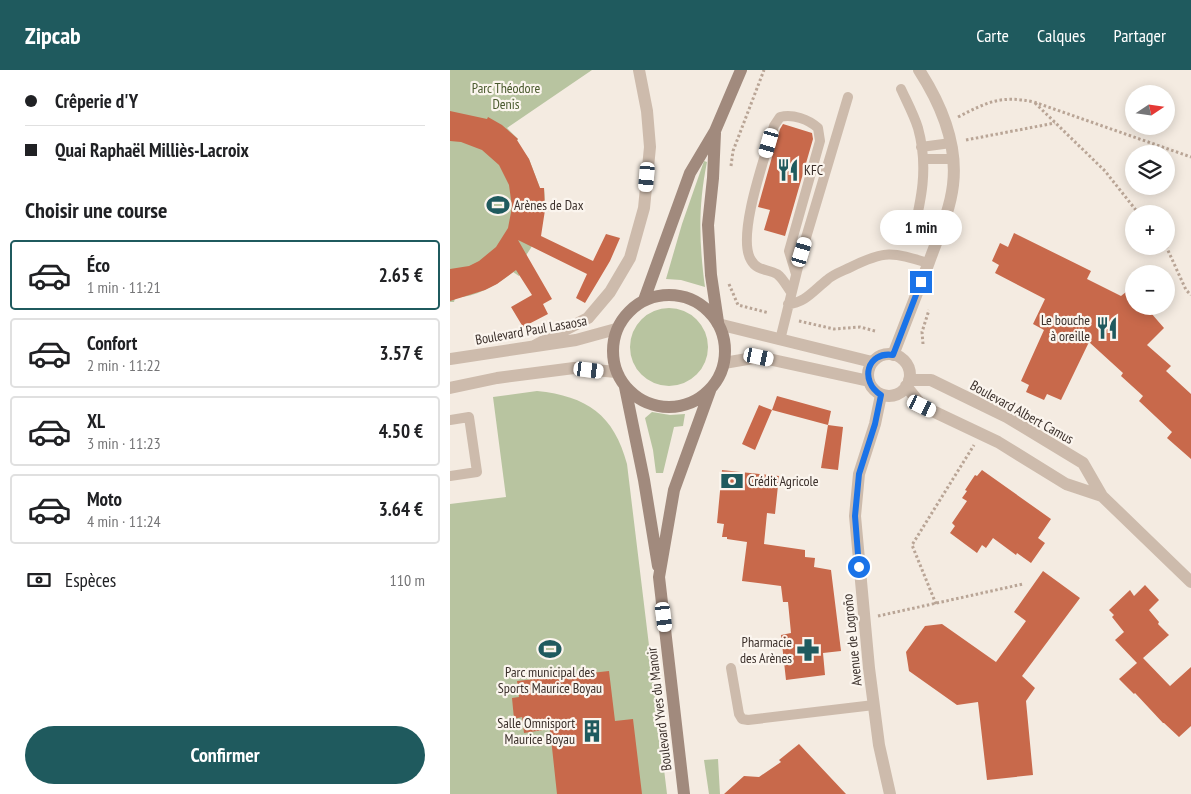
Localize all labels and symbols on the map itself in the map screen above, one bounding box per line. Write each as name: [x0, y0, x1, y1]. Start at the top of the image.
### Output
park label: Parc Théodore Denis: [472, 79, 540, 113]
north arrow: [1125, 85, 1175, 135]
car: [757, 127, 780, 159]
restaurant icon: KFC: [775, 157, 801, 183]
car: [638, 161, 655, 193]
place label: KFC: [804, 161, 824, 179]
sports icon: Arènes de Dax: [485, 192, 511, 218]
place label: Arènes de Dax: [514, 196, 584, 214]
callout: 1 min: [880, 210, 962, 244]
car: [790, 235, 813, 269]
route end: [910, 271, 932, 293]
street label: Boulevard Paul Lasaosa: [474, 311, 588, 349]
place label: Le bouche à oreille: [1041, 311, 1090, 345]
restaurant icon: Le bouche à oreille: [1094, 315, 1120, 341]
car: [742, 347, 775, 367]
car: [573, 361, 604, 379]
street label: Boulevard Albert Camus: [967, 376, 1077, 448]
car: [905, 393, 938, 419]
bank icon: Crédit Agricole: [719, 468, 745, 494]
place label: Crédit Agricole: [748, 472, 819, 490]
route start: [848, 556, 870, 578]
street label: Avenue de Logroño: [838, 593, 866, 687]
car: [654, 601, 673, 633]
place label: Pharmacie des Arènes: [740, 633, 792, 667]
sports icon: Parc municipal des Sports Maurice Boyau: [537, 636, 563, 662]
pharmacy icon: Pharmacie des Arènes: [795, 637, 821, 663]
street label: Boulevard Yves du Manoir: [642, 646, 676, 772]
place label: Parc municipal des Sports Maurice Boyau: [498, 663, 602, 697]
place label: Salle Omnisport Maurice Boyau: [497, 714, 575, 748]
building icon: Salle Omnisport Maurice Boyau: [579, 718, 605, 744]

